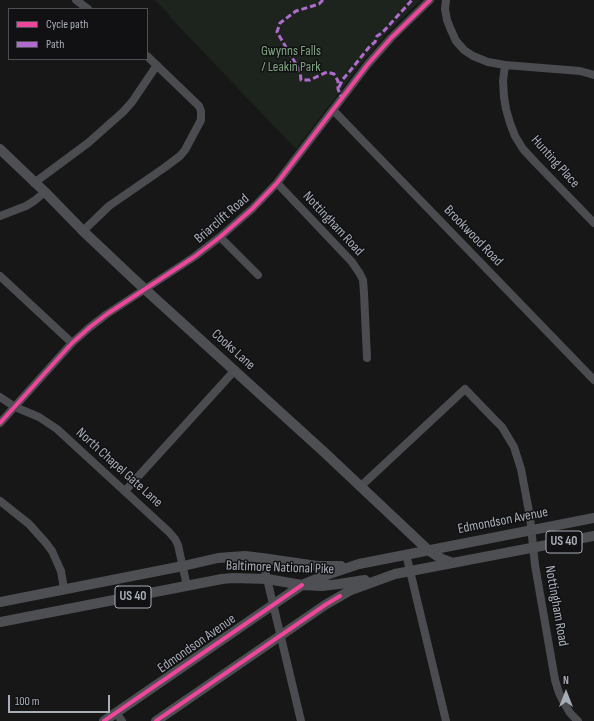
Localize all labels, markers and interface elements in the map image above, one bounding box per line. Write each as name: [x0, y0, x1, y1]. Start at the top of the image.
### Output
legend: [8, 8, 148, 60]
text: Cycle path: [46, 17, 88, 32]
text: Path: [46, 37, 64, 52]
park label: Gwynns Falls / Leakin Park: [261, 43, 321, 76]
street label: Hunting Place: [527, 132, 583, 192]
street label: Nottingham Road: [299, 188, 367, 260]
street label: Briarclift Road: [191, 191, 253, 247]
street label: Brookwood Road: [440, 202, 506, 270]
street label: Cooks Lane: [208, 326, 258, 374]
street label: North Chapel Gate Lane: [72, 425, 166, 511]
street label: Edmondson Avenue: [457, 504, 549, 538]
road number: US 40: [546, 531, 582, 553]
street label: Baltimore National Pike: [226, 558, 334, 578]
street label: Nottingham Road: [541, 564, 571, 648]
road number: US 40: [115, 586, 151, 608]
street label: Edmondson Avenue: [155, 611, 239, 677]
north arrow: [546, 673, 586, 713]
text: N: [563, 674, 569, 687]
scale bar: [10, 687, 112, 713]
text: 100 m: [15, 694, 40, 709]

